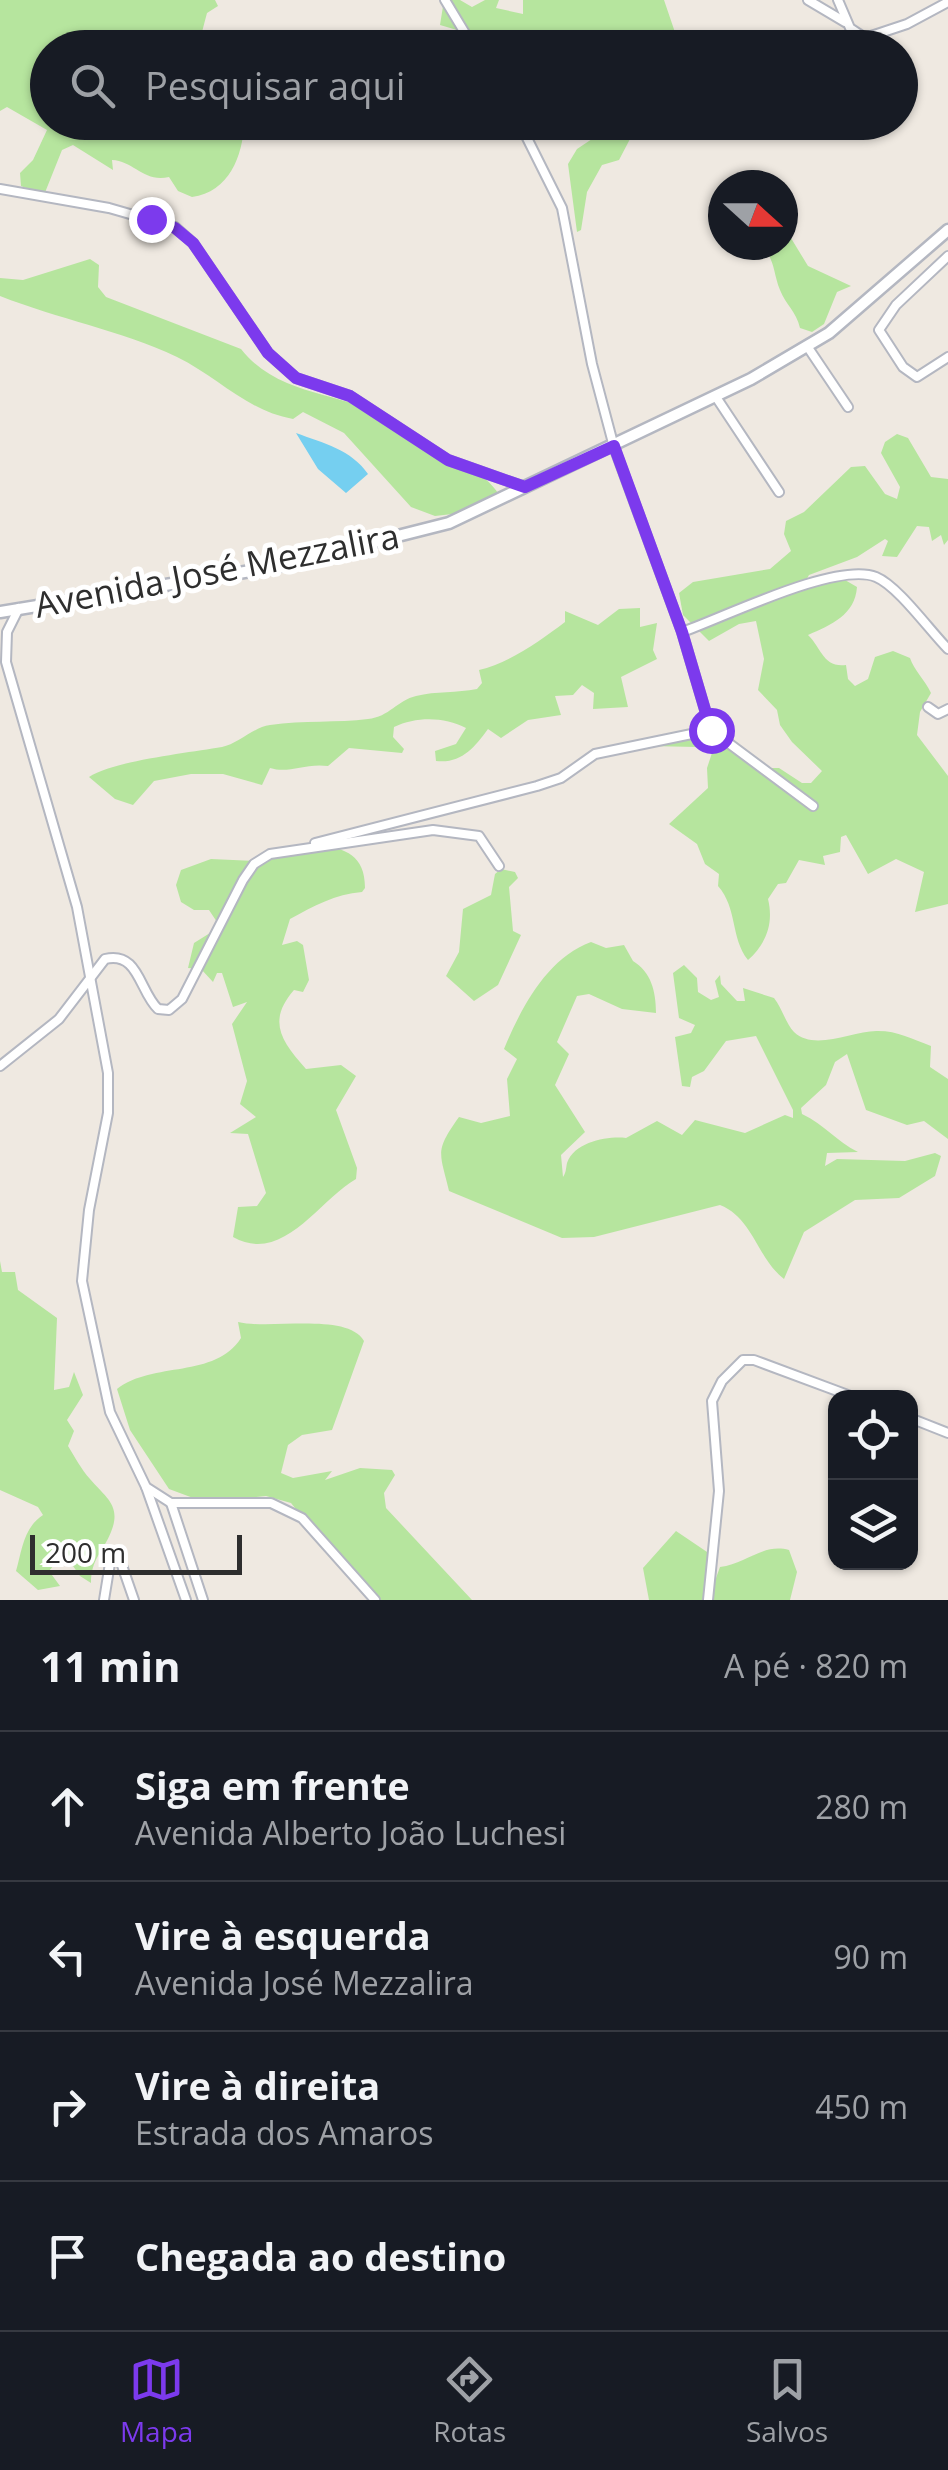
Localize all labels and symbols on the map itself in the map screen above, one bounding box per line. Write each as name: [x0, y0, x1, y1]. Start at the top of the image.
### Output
north arrow: [708, 170, 798, 260]
route end: [129, 197, 175, 243]
street label: Avenida José Mezzalira: [31, 511, 403, 628]
route start: [689, 708, 735, 754]
scale bar: [30, 1530, 242, 1574]

